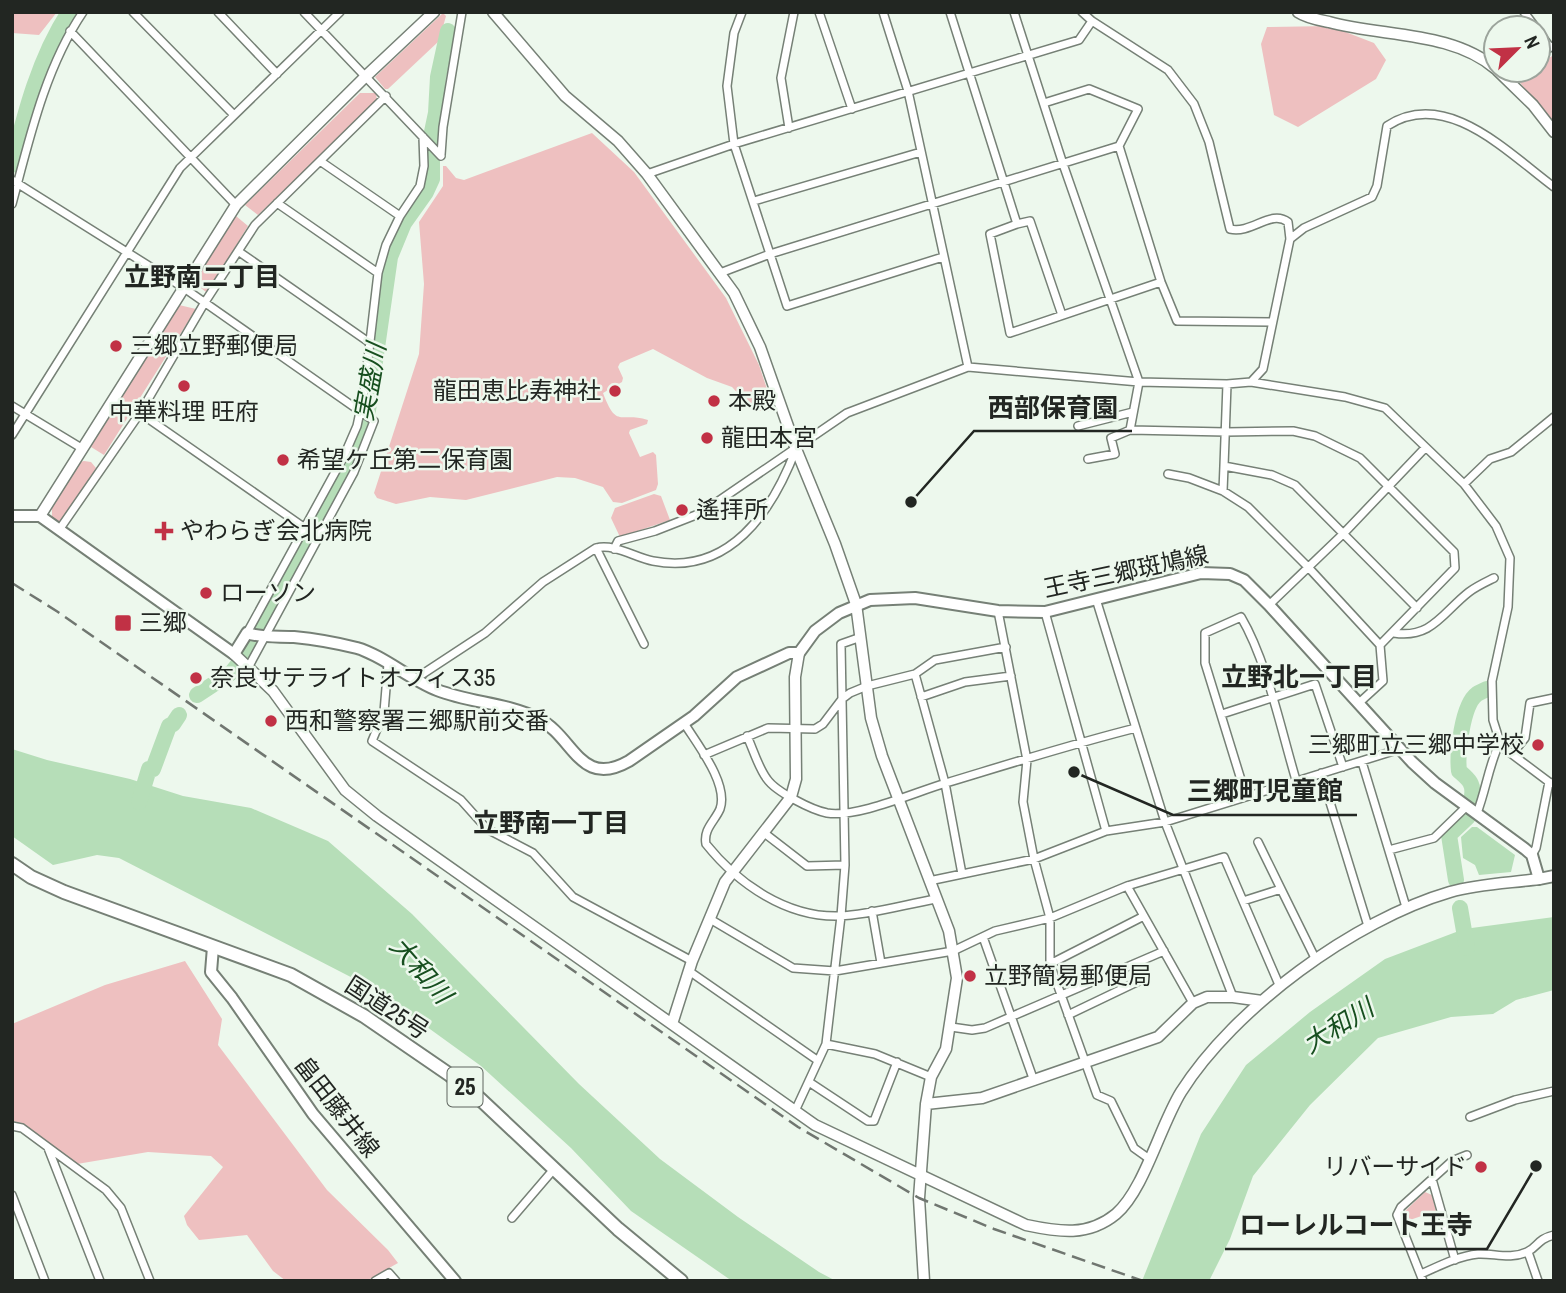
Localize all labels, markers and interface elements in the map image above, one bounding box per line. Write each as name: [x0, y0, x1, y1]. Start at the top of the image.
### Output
north arrow: [1482, 14, 1552, 84]
text: N: [1518, 32, 1547, 53]
district label: 立野南二丁目: [124, 259, 280, 294]
place label: 三郷立野郵便局: [130, 329, 298, 361]
marker: 三郷立野郵便局: [108, 338, 124, 354]
water label: 実盛川: [345, 338, 394, 423]
place label: 龍田恵比寿神社: [433, 374, 601, 406]
marker: 中華料理 旺府: [176, 378, 192, 394]
marker: 龍田恵比寿神社: [607, 383, 623, 399]
place label: 本殿: [728, 384, 776, 416]
callout: 西部保育園: [974, 384, 1132, 431]
text: 西部保育園: [988, 390, 1118, 425]
marker: 本殿: [706, 393, 722, 409]
place label: 中華料理 旺府: [109, 395, 259, 427]
place label: 龍田本宮: [721, 421, 817, 453]
marker: 龍田本宮: [699, 430, 715, 446]
place label: 希望ケ丘第二保育園: [297, 443, 513, 475]
marker: 希望ケ丘第二保育園: [275, 452, 291, 468]
place label: 遙拝所: [696, 493, 768, 525]
marker: 遙拝所: [674, 502, 690, 518]
place label: やわらぎ会北病院: [180, 514, 372, 546]
marker: やわらぎ会北病院: [154, 521, 174, 541]
street label: 王寺三郷斑鳩線: [1040, 538, 1211, 604]
place label: ローソン: [220, 576, 316, 608]
marker: ローソン: [198, 585, 214, 601]
place label: 三郷: [139, 606, 187, 638]
marker: 三郷: [113, 613, 133, 633]
district label: 立野北一丁目: [1221, 659, 1377, 694]
place label: 奈良サテライトオフィス35: [210, 661, 495, 693]
marker: 奈良サテライトオフィス35: [188, 670, 204, 686]
place label: 西和警察署三郷駅前交番: [285, 704, 549, 736]
marker: 西和警察署三郷駅前交番: [263, 713, 279, 729]
place label: 三郷町立三郷中学校: [1308, 728, 1524, 760]
marker: 三郷町立三郷中学校: [1530, 737, 1546, 753]
callout: 三郷町児童館: [1173, 768, 1357, 815]
text: 三郷町児童館: [1187, 773, 1343, 808]
district label: 立野南一丁目: [473, 805, 629, 840]
water label: 大和川: [383, 929, 462, 1013]
place label: 立野簡易郵便局: [984, 959, 1152, 991]
street label: 国道25号: [339, 968, 436, 1046]
marker: 立野簡易郵便局: [962, 968, 978, 984]
water label: 大和川: [1295, 988, 1383, 1061]
street label: 畠田藤井線: [288, 1049, 387, 1164]
road number: 25: [448, 1068, 482, 1106]
place label: リバーサイド: [1323, 1150, 1467, 1182]
marker: リバーサイド: [1473, 1159, 1489, 1175]
callout: ローレルコート王寺: [1225, 1202, 1487, 1249]
text: ローレルコート王寺: [1239, 1207, 1473, 1242]

